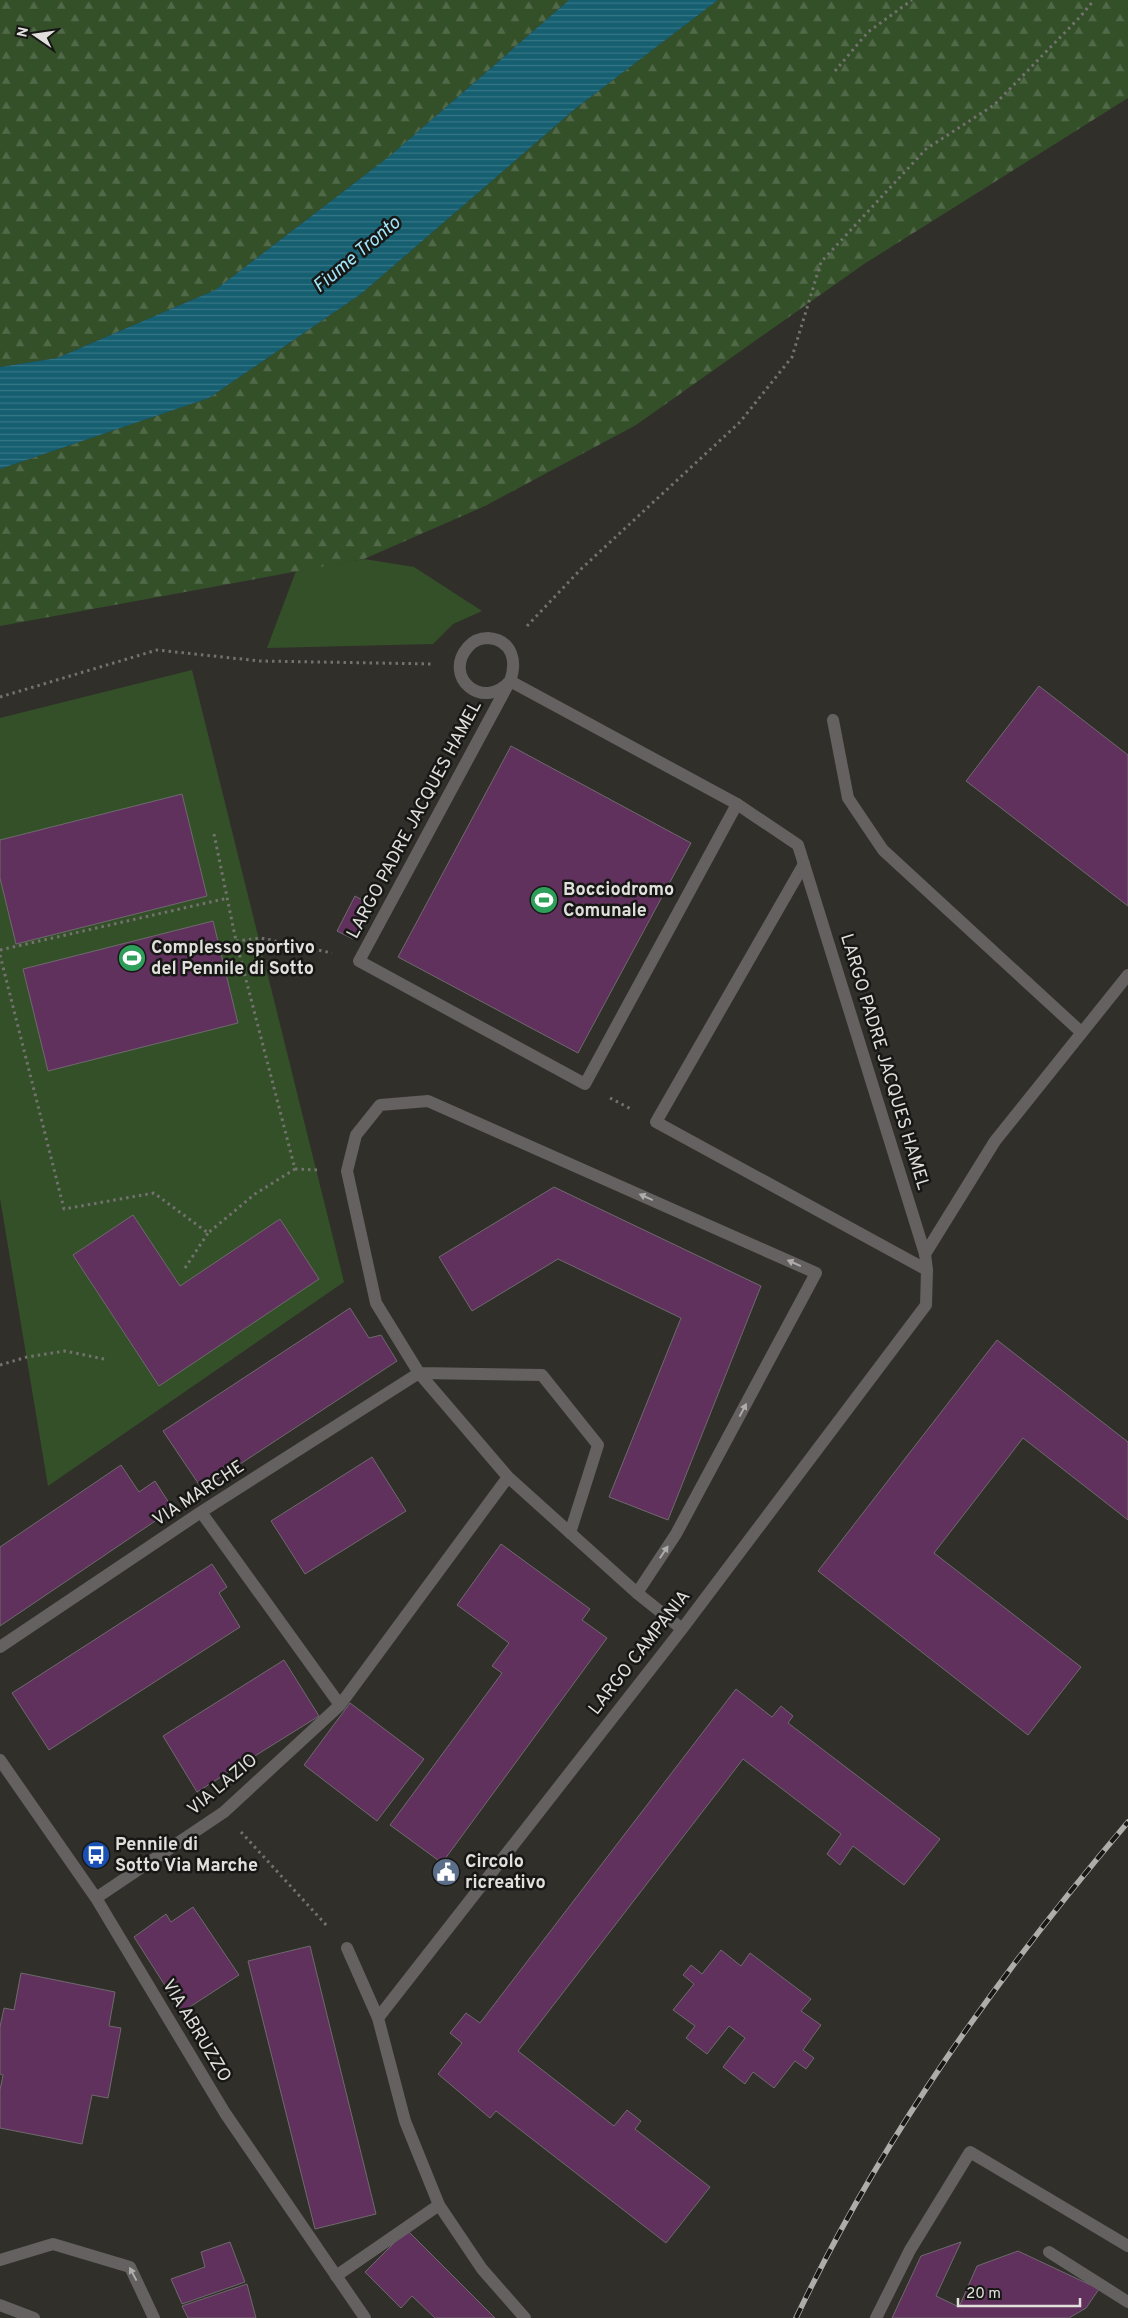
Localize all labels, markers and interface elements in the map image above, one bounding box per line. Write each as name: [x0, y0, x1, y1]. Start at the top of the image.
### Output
north arrow: [10, 10, 60, 60]
text: N: [14, 26, 33, 39]
water label: Fiume Tronto: [308, 211, 406, 299]
street label: LARGO PADRE JACQUES HAMEL: [342, 697, 488, 943]
place label: Bocciodromo Comunale: [563, 879, 674, 923]
sports icon: Bocciodromo Comunale: [529, 885, 559, 915]
street label: LARGO PADRE JACQUES HAMEL: [834, 931, 934, 1193]
place label: Complesso sportivo del Pennile di Sotto: [151, 937, 315, 981]
sports icon: Complesso sportivo del Pennile di Sotto: [117, 943, 147, 973]
one-way arrow: [639, 1193, 653, 1201]
one-way arrow: [787, 1258, 801, 1266]
one-way arrow: [738, 1403, 747, 1417]
street label: VIA MARCHE: [149, 1456, 249, 1532]
one-way arrow: [659, 1545, 669, 1559]
street label: LARGO CAMPANIA: [584, 1586, 696, 1720]
street label: VIA LAZIO: [183, 1749, 263, 1821]
place label: Pennile di Sotto Via Marche: [115, 1834, 258, 1878]
bus stop icon: Pennile di Sotto Via Marche: [81, 1840, 111, 1870]
place label: Circolo ricreativo: [465, 1851, 546, 1895]
public building icon: Circolo ricreativo: [431, 1857, 461, 1887]
street label: VIA ABRUZZO: [156, 1975, 236, 2087]
one-way arrow: [129, 2267, 137, 2282]
scale bar: [958, 2276, 1080, 2308]
text: 20 m: [966, 2285, 1001, 2304]

